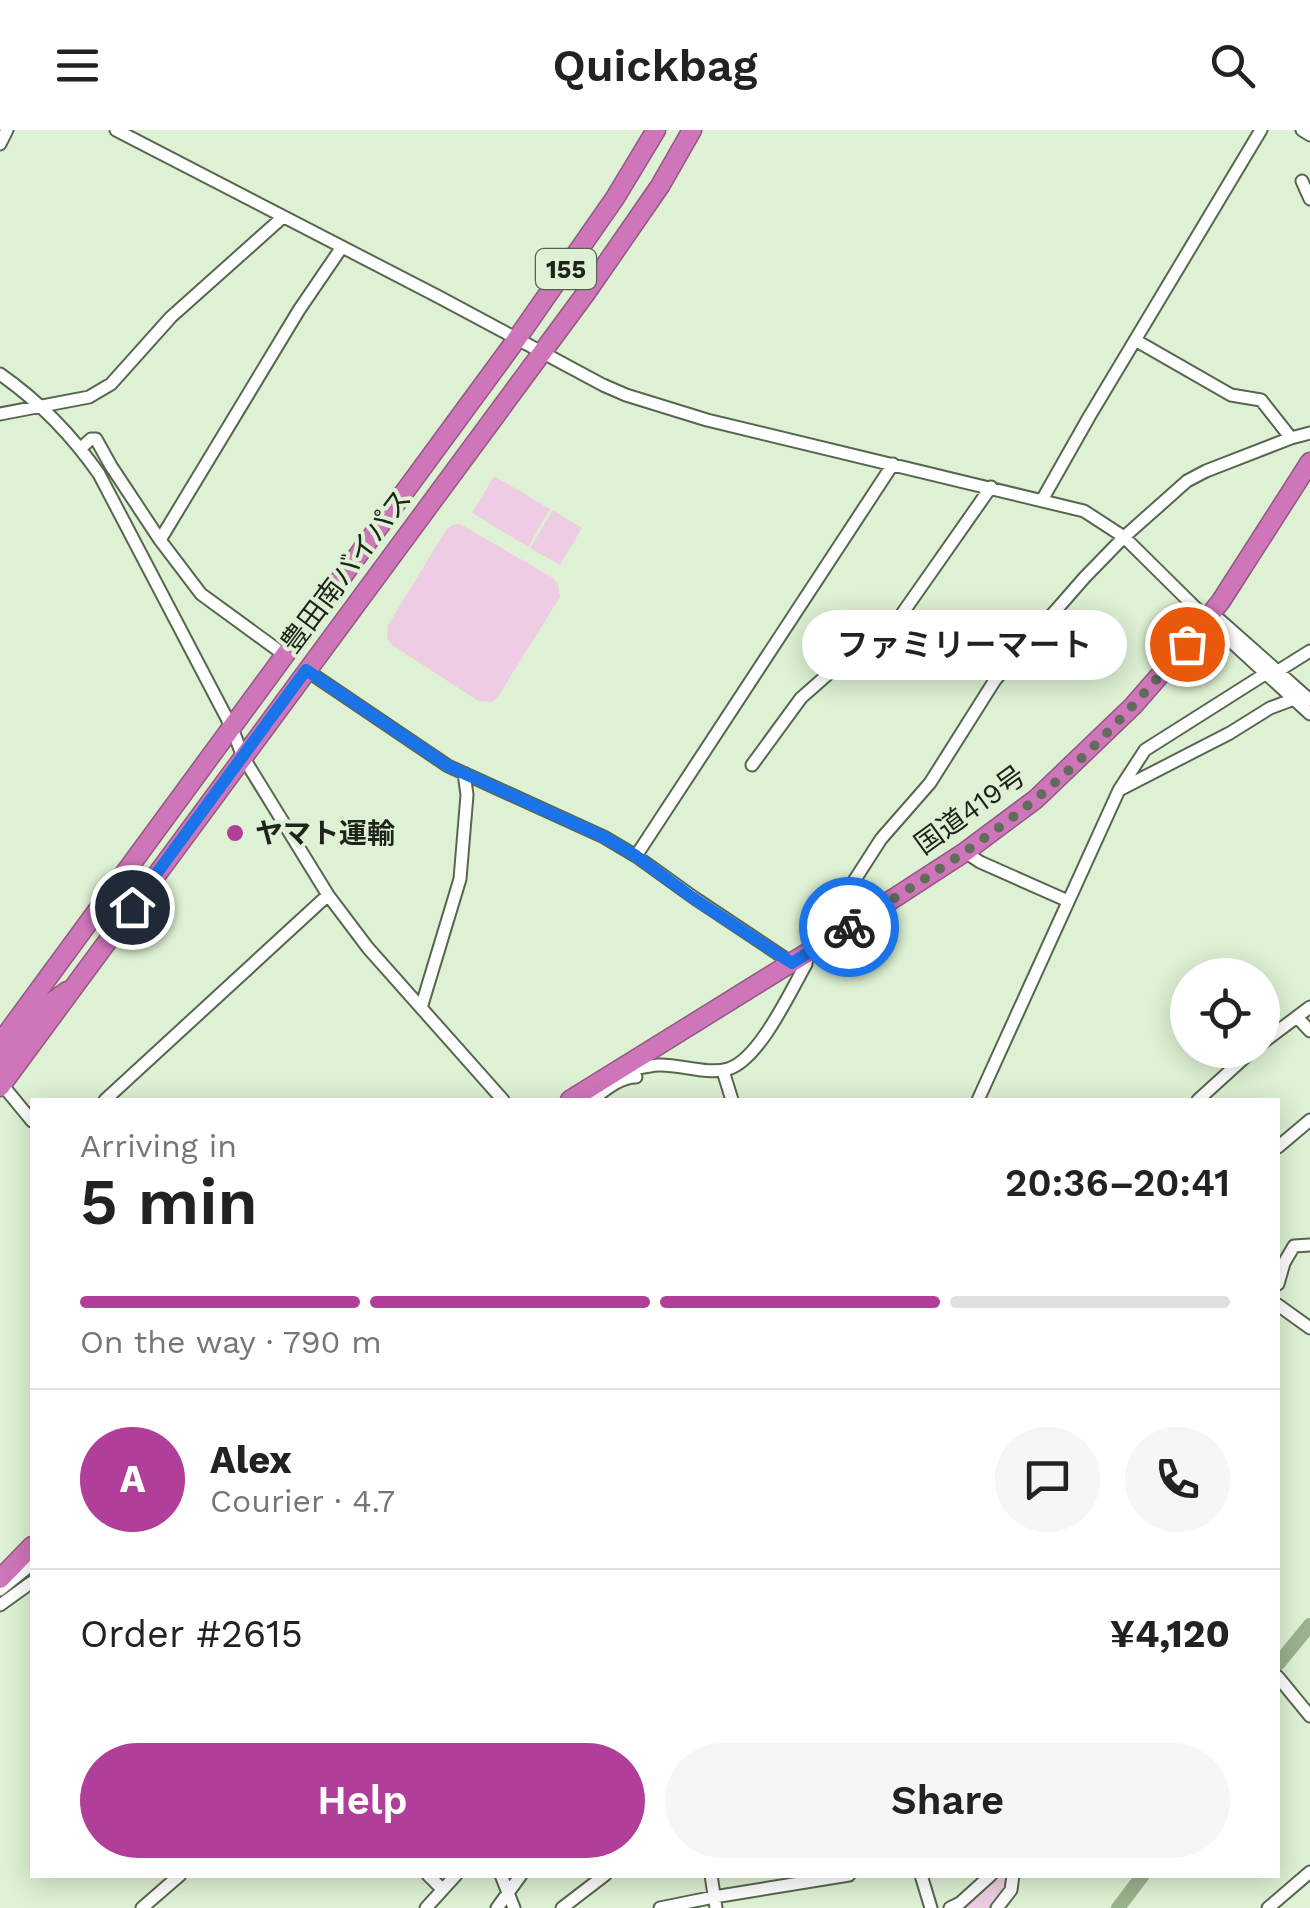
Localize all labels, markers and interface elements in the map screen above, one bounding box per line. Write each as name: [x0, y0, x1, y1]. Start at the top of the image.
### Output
icon: menu: [50, 38, 105, 93]
icon: search: [1205, 38, 1260, 93]
text: Quickbag: [552, 39, 758, 92]
road number: 155: [536, 249, 596, 289]
street label: 豊田南バイパス: [274, 483, 418, 659]
pin: [1145, 602, 1230, 687]
callout: ファミリーマート: [802, 609, 1127, 679]
icon: bag: [1160, 617, 1215, 672]
text: ファミリーマート: [836, 626, 1093, 664]
street label: 国道419号: [908, 759, 1032, 861]
place label: ヤマト運輸: [255, 817, 395, 850]
marker: ヤマト運輸: [224, 822, 246, 844]
pin: [90, 865, 175, 950]
courier: [799, 877, 899, 977]
icon: home: [105, 880, 160, 935]
icon: bike: [822, 900, 877, 955]
map controls: [1170, 958, 1280, 1068]
button: locate: [1170, 958, 1280, 1068]
text: Arriving in: [80, 1127, 237, 1165]
text: 20:36–20:41: [1005, 1161, 1230, 1205]
text: 5 min: [80, 1164, 258, 1240]
text: On the way · 790 m: [80, 1323, 382, 1361]
button: chat: [995, 1427, 1100, 1532]
button: phone: [1125, 1427, 1230, 1532]
text: Alex: [210, 1438, 292, 1482]
text: A: [120, 1457, 145, 1501]
text: Courier · 4.7: [210, 1482, 395, 1520]
text: Order #2615: [80, 1612, 303, 1656]
text: ¥4,120: [1110, 1612, 1230, 1656]
button: Help: [80, 1743, 645, 1858]
button: Share: [665, 1743, 1230, 1858]

